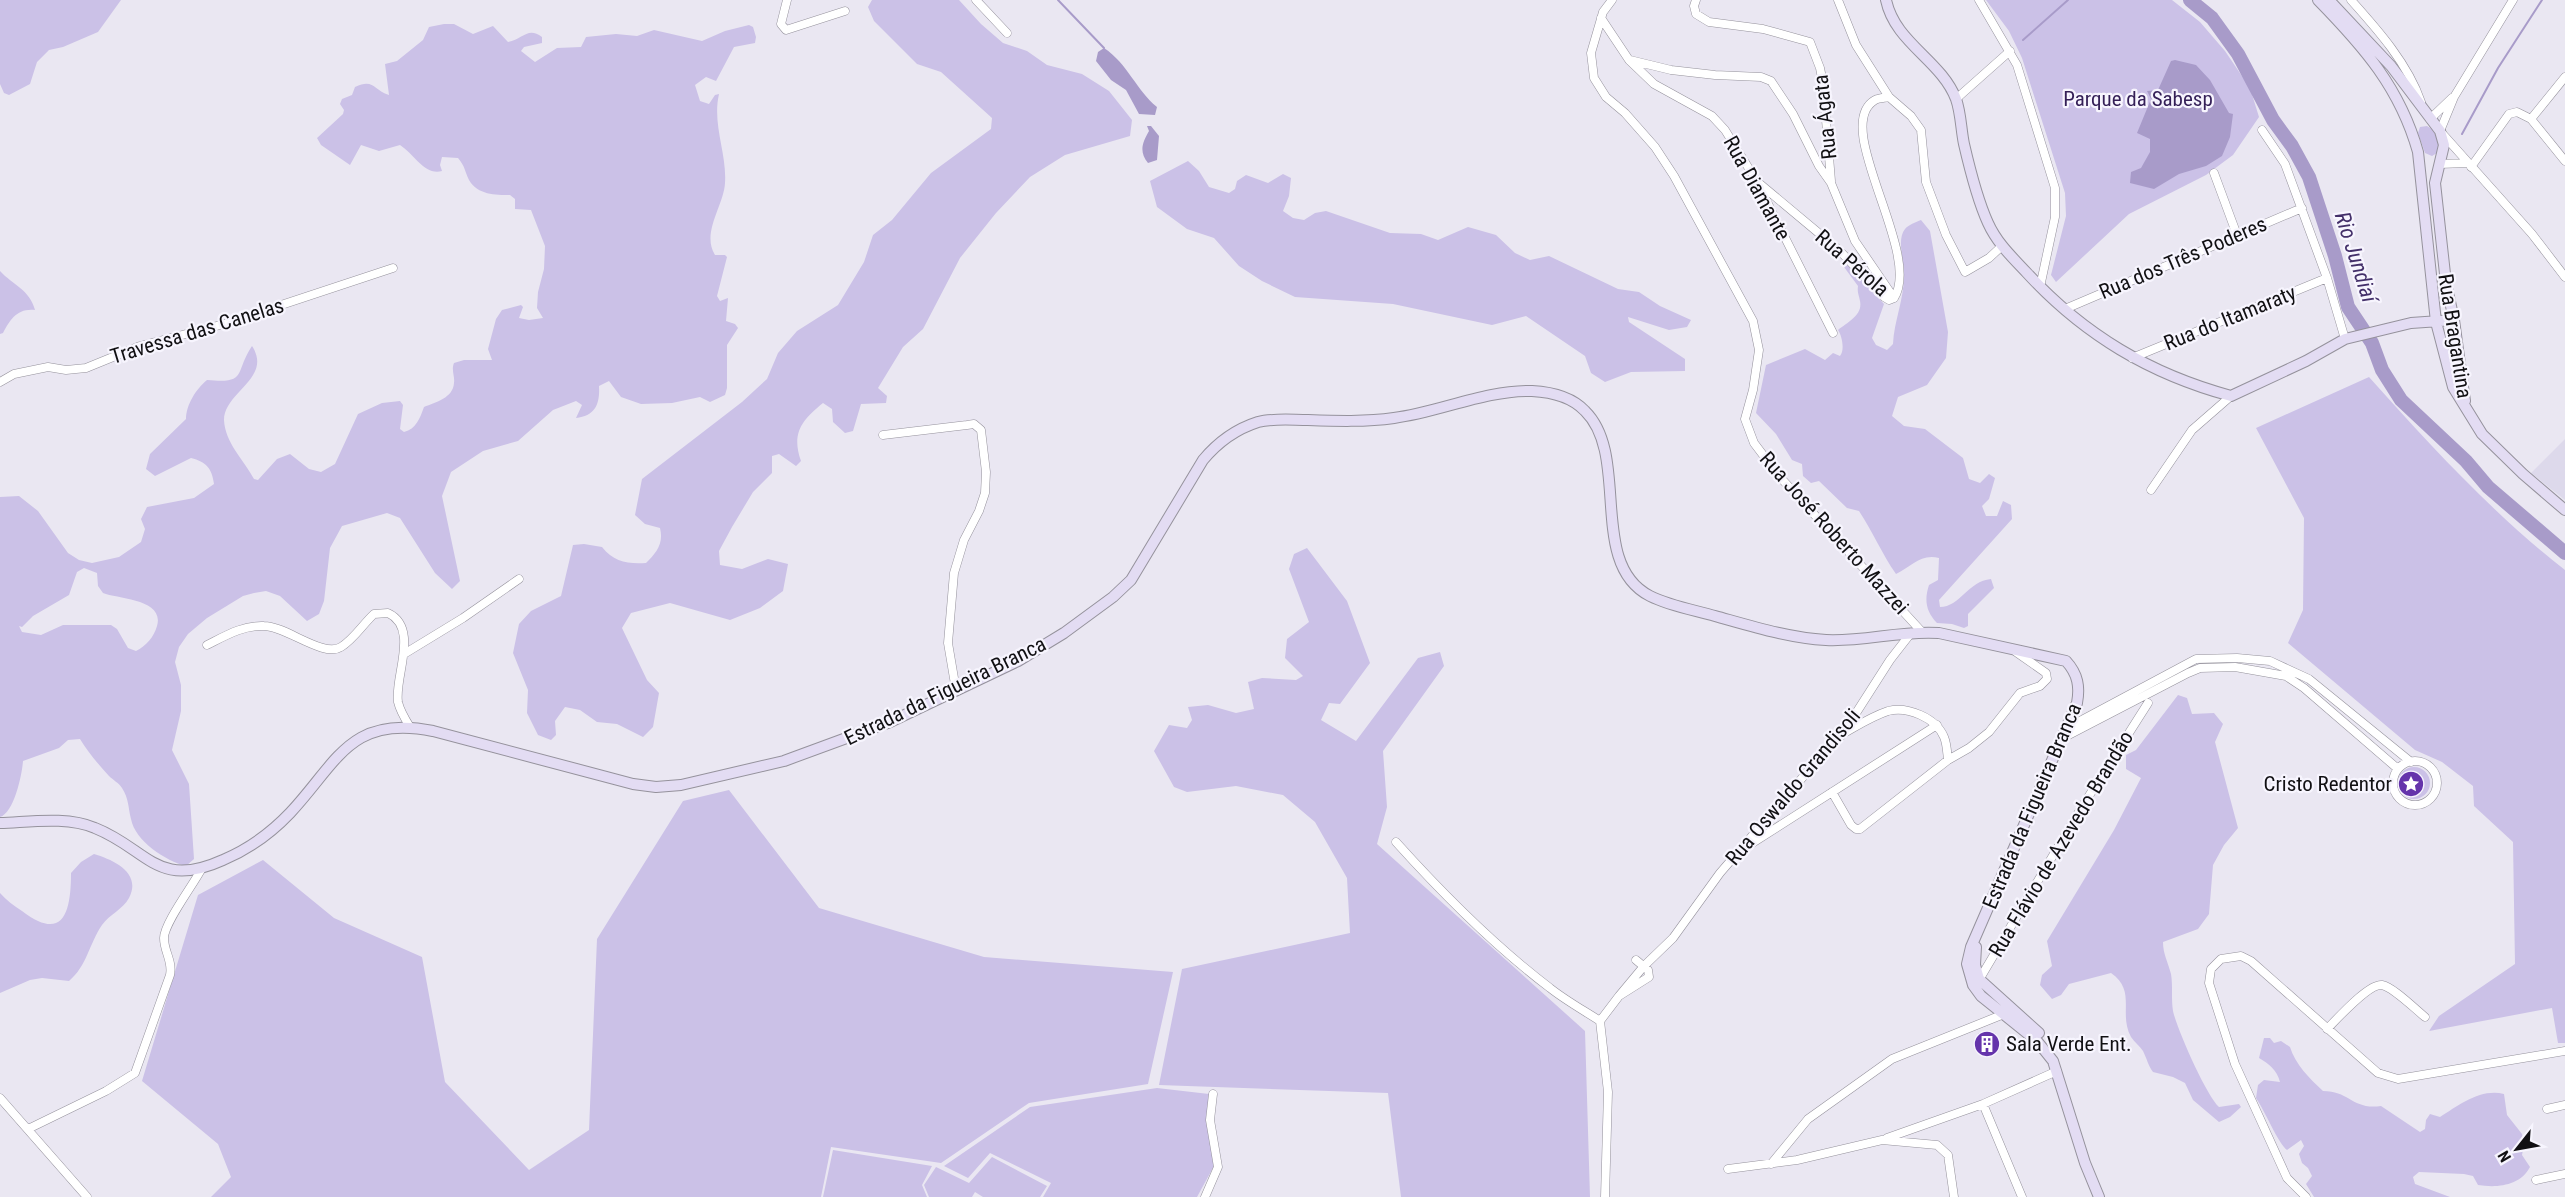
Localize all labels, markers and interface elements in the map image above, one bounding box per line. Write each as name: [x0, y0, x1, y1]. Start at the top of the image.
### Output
street label: Rua Ágata: [1809, 73, 1841, 161]
park label: Parque da Sabesp: [2063, 87, 2213, 111]
street label: Rua Diamante: [1719, 132, 1795, 244]
water label: Rio Jundiaí: [2330, 209, 2383, 308]
street label: Rua dos Três Poderes: [2096, 212, 2270, 304]
street label: Rua Pérola: [1810, 225, 1894, 301]
street label: Rua Bragantina: [2433, 272, 2477, 400]
street label: Rua do Itamaraty: [2160, 280, 2300, 355]
street label: Travessa das Canelas: [107, 293, 287, 369]
street label: Rua José Roberto Mazzei: [1755, 447, 1913, 619]
street label: Estrada da Figueira Branca: [840, 632, 1050, 750]
street label: Estrada da Figueira Branca: [1978, 699, 2086, 913]
street label: Rua Oswaldo Grandisoli: [1721, 704, 1865, 870]
street label: Rua Flávio de Azevedo Brandão: [1984, 727, 2138, 961]
place icon: Cristo Redentor: [2396, 769, 2426, 799]
place label: Cristo Redentor: [2264, 772, 2392, 796]
building icon: Sala Verde Ent.: [1972, 1029, 2002, 1059]
place label: Sala Verde Ent.: [2006, 1032, 2131, 1056]
north arrow: [2487, 1119, 2547, 1179]
text: N: [2494, 1147, 2515, 1166]

